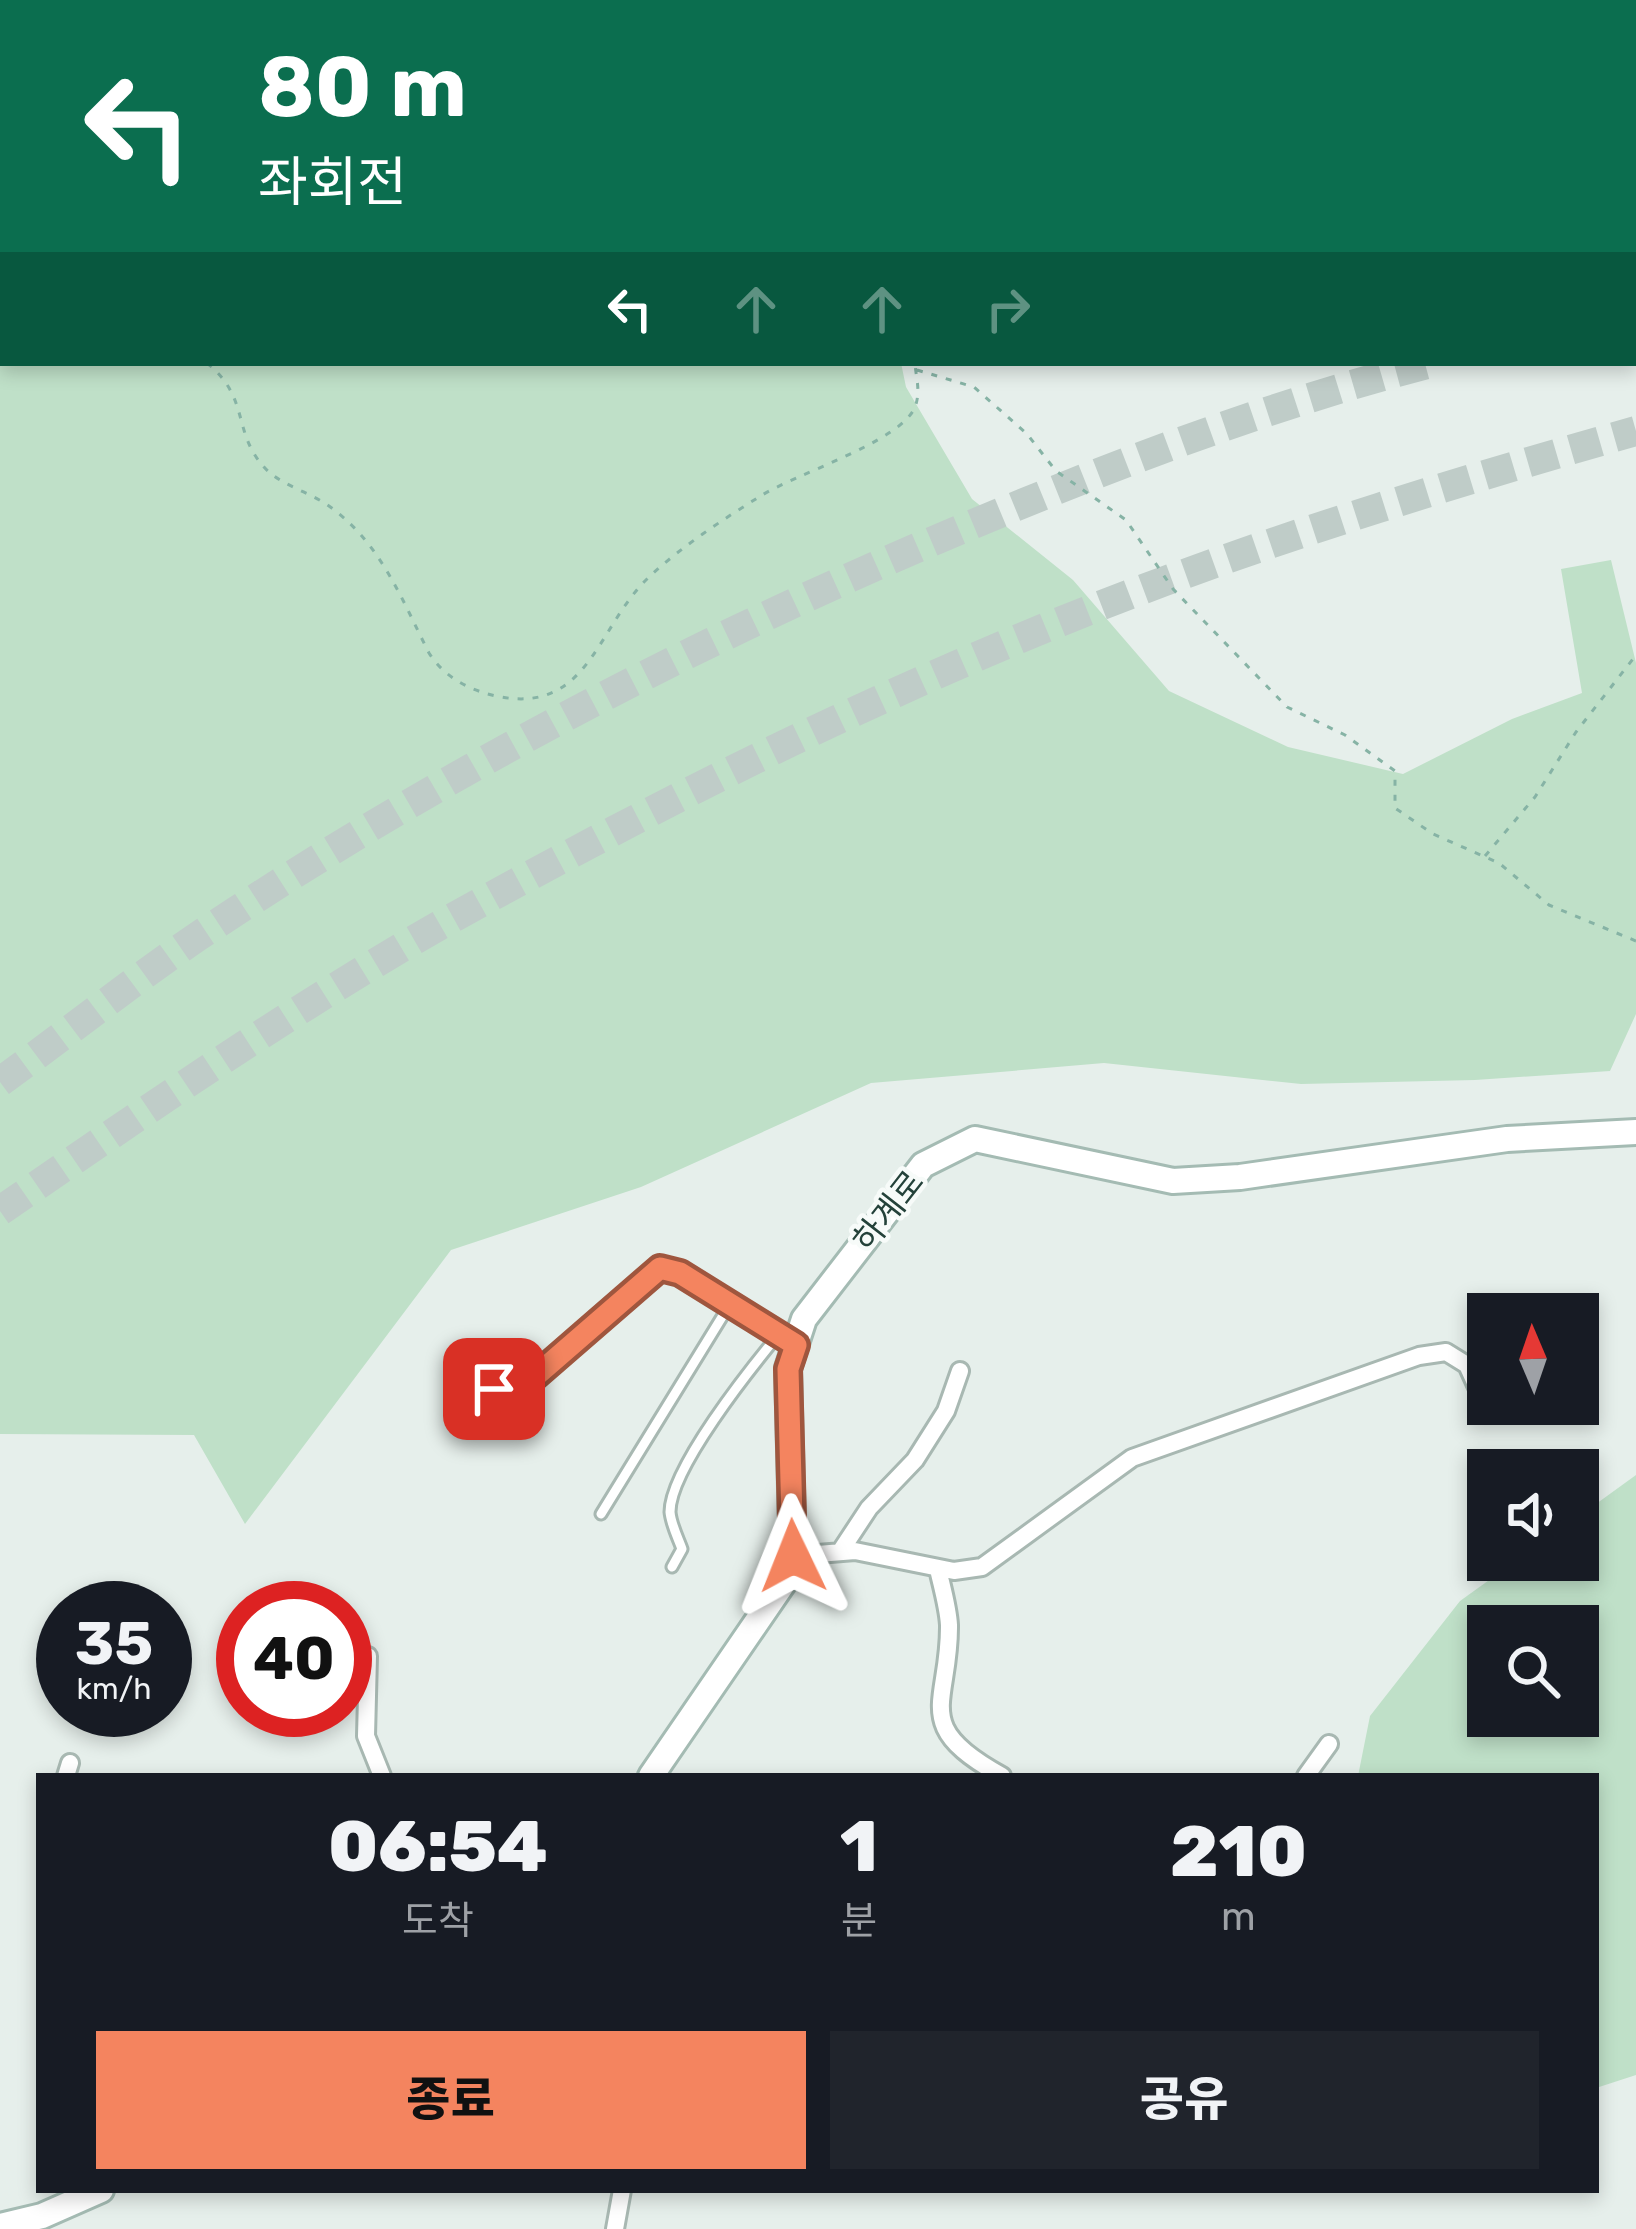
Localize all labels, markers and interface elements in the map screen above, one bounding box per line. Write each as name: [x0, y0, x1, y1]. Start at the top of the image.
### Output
text: 80 m: [258, 37, 467, 137]
icon: left: [60, 48, 216, 204]
text: 좌회전: [258, 151, 407, 215]
icon: left: [597, 276, 663, 342]
icon: ahead: [723, 276, 789, 342]
icon: ahead: [849, 276, 915, 342]
icon: right: [975, 276, 1041, 342]
street label: 하계로: [845, 1163, 931, 1259]
north arrow: [1467, 1293, 1599, 1425]
map controls: [1467, 1293, 1599, 1737]
pin: [443, 1338, 545, 1440]
icon: arrive: [461, 1356, 527, 1422]
button: sound: [1467, 1449, 1599, 1581]
position arrow: [730, 1493, 856, 1619]
speed limit sign: 40: [216, 1581, 372, 1737]
button: search: [1467, 1605, 1599, 1737]
text: 35: [75, 1608, 153, 1679]
text: km/h: [77, 1671, 151, 1707]
text: 06:54: [328, 1804, 548, 1889]
text: 1: [840, 1804, 878, 1889]
text: 210: [1170, 1809, 1307, 1894]
text: m: [1221, 1894, 1256, 1940]
text: 도착: [402, 1898, 474, 1944]
text: 분: [841, 1898, 877, 1944]
button: 종료: [96, 2031, 806, 2169]
button: 공유: [830, 2031, 1539, 2169]

